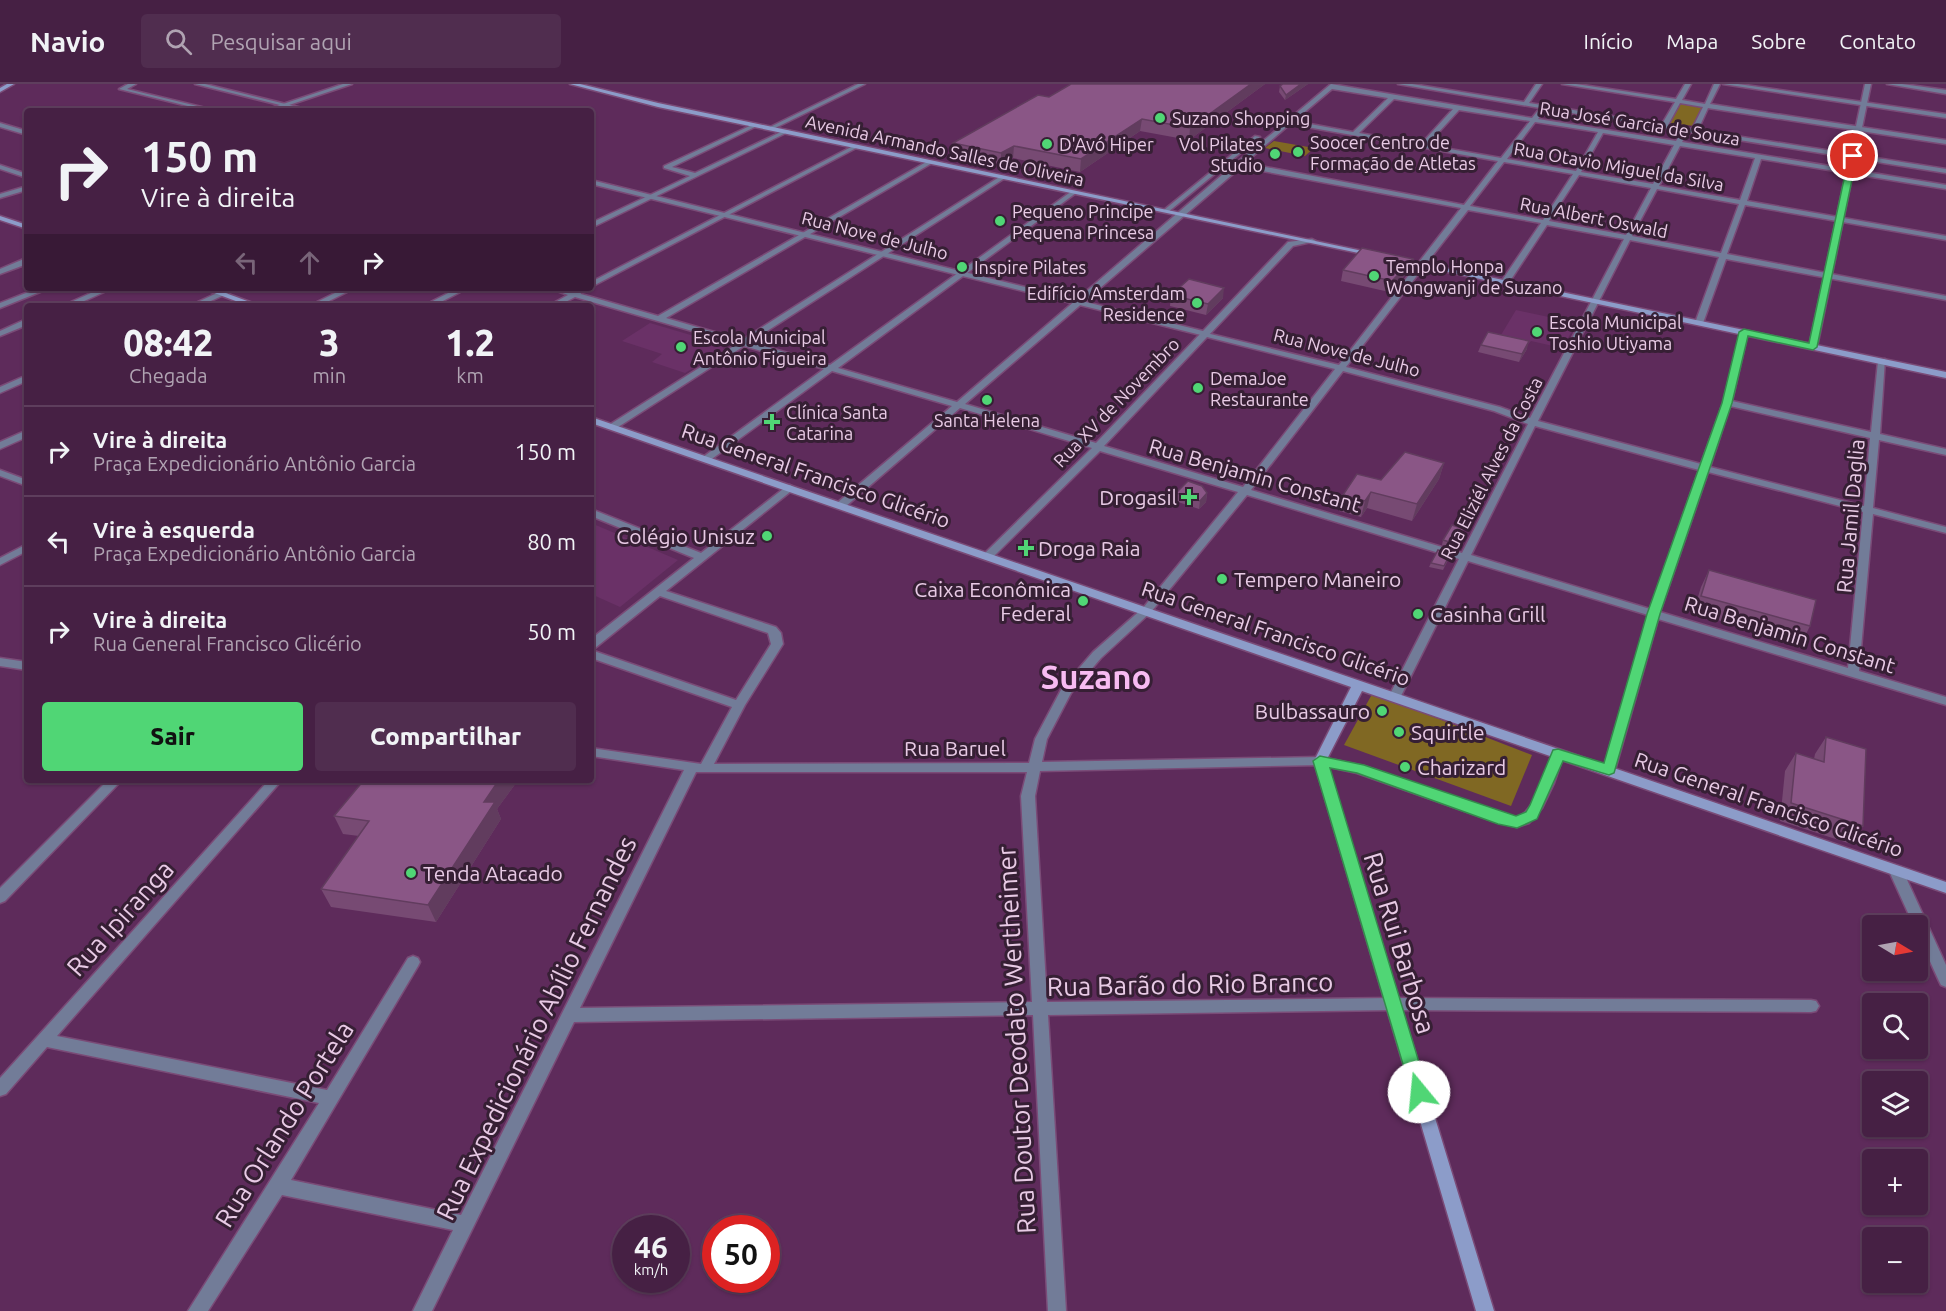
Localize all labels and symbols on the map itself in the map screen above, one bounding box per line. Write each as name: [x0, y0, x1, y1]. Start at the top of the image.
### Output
street label: Rua José Garcia de Souza: [1538, 97, 1742, 149]
place label: Suzano Shopping: [1172, 108, 1310, 128]
street label: Avenida Armando Salles de Oliveira: [804, 111, 1086, 189]
marker: Suzano Shopping: [1153, 111, 1167, 125]
pin: [1827, 130, 1878, 181]
place label: Soocer Centro de Formação de Atletas: [1310, 132, 1476, 173]
place label: D'Avó Hiper: [1059, 134, 1154, 154]
place label: Vol Pilates Studio: [1179, 134, 1263, 175]
marker: D'Avó Hiper: [1040, 137, 1054, 151]
street label: Rua Otavio Miguel da Silva: [1512, 138, 1726, 194]
marker: Soocer Centro de Formação de Atletas: [1291, 145, 1305, 159]
marker: Vol Pilates Studio: [1268, 147, 1282, 161]
street label: Rua Albert Oswald: [1518, 193, 1670, 241]
place label: Pequeno Principe Pequena Princesa: [1012, 201, 1154, 242]
street label: Rua Nove de Julho: [800, 207, 950, 263]
marker: Pequeno Principe Pequena Princesa: [993, 214, 1007, 228]
place label: Templo Honpa Wongwanji de Suzano: [1386, 256, 1562, 297]
place label: Inspire Pilates: [974, 257, 1087, 277]
marker: Inspire Pilates: [955, 260, 969, 274]
marker: Templo Honpa Wongwanji de Suzano: [1367, 269, 1381, 283]
place label: Edifício Amsterdam Residence: [1027, 283, 1185, 324]
marker: Edifício Amsterdam Residence: [1190, 296, 1204, 310]
place label: Escola Municipal Toshio Utiyama: [1549, 312, 1682, 353]
street label: Rua Nove de Julho: [1272, 324, 1422, 380]
marker: Escola Municipal Toshio Utiyama: [1530, 325, 1544, 339]
place label: Escola Municipal Antônio Figueira: [693, 327, 827, 368]
street label: Rua XV de Novembro: [1049, 333, 1183, 471]
marker: Escola Municipal Antônio Figueira: [674, 340, 688, 354]
place label: DemaJoe Restaurante: [1210, 368, 1309, 409]
street label: Rua Eliziél Alves da Costa: [1436, 373, 1546, 563]
marker: DemaJoe Restaurante: [1191, 381, 1205, 395]
marker: Santa Helena: [980, 393, 994, 407]
place label: Clínica Santa Catarina: [786, 402, 888, 443]
place label: Santa Helena: [934, 410, 1040, 430]
marker: Clínica Santa Catarina: [763, 413, 781, 431]
street label: Rua General Francisco Glicério: [679, 418, 953, 532]
street label: Rua Benjamin Constant: [1146, 433, 1364, 517]
street label: Rua Jamil Daglia: [1831, 438, 1869, 594]
place label: Drogasil: [1099, 485, 1177, 509]
marker: Drogasil: [1182, 490, 1196, 504]
place label: Colégio Unisuz: [616, 524, 755, 548]
marker: Colégio Unisuz: [760, 529, 774, 543]
place label: Droga Raia: [1038, 536, 1140, 560]
marker: Droga Raia: [1019, 541, 1033, 555]
place label: Tempero Maneiro: [1234, 567, 1401, 591]
marker: Tempero Maneiro: [1215, 572, 1229, 586]
street label: Rua General Francisco Glicério: [1139, 576, 1413, 690]
place label: Caixa Econômica Federal: [914, 577, 1071, 625]
street label: Rua Benjamin Constant: [1682, 591, 1898, 677]
marker: Caixa Econômica Federal: [1076, 594, 1090, 608]
place label: Casinha Grill: [1430, 602, 1545, 626]
marker: Casinha Grill: [1411, 607, 1425, 621]
district label: Suzano: [1041, 658, 1151, 695]
place label: Bulbassauro: [1255, 699, 1370, 723]
marker: Bulbassauro: [1375, 704, 1389, 718]
place label: Squirtle: [1411, 720, 1485, 744]
marker: Squirtle: [1392, 725, 1406, 739]
street label: Rua Baruel: [904, 736, 1006, 760]
street label: Rua General Francisco Glicério: [1632, 747, 1906, 861]
place label: Charizard: [1417, 755, 1506, 779]
marker: Charizard: [1398, 760, 1412, 774]
street label: Rua Expedicionário Abílio Fernandes: [430, 832, 642, 1224]
street label: Rua Doutor Deodato Wertheimer: [991, 845, 1041, 1235]
street label: Rua Rui Barbosa: [1359, 849, 1441, 1037]
street label: Rua Ipiranga: [61, 854, 179, 982]
place label: Tenda Atacado: [423, 861, 563, 885]
marker: Tenda Atacado: [404, 866, 418, 880]
north arrow: [1862, 915, 1928, 981]
street label: Rua Barão do Rio Branco: [1047, 967, 1333, 1001]
street label: Rua Orlando Portela: [209, 1016, 359, 1232]
position arrow: [1387, 1060, 1451, 1124]
speed limit sign: 50: [702, 1215, 780, 1293]

